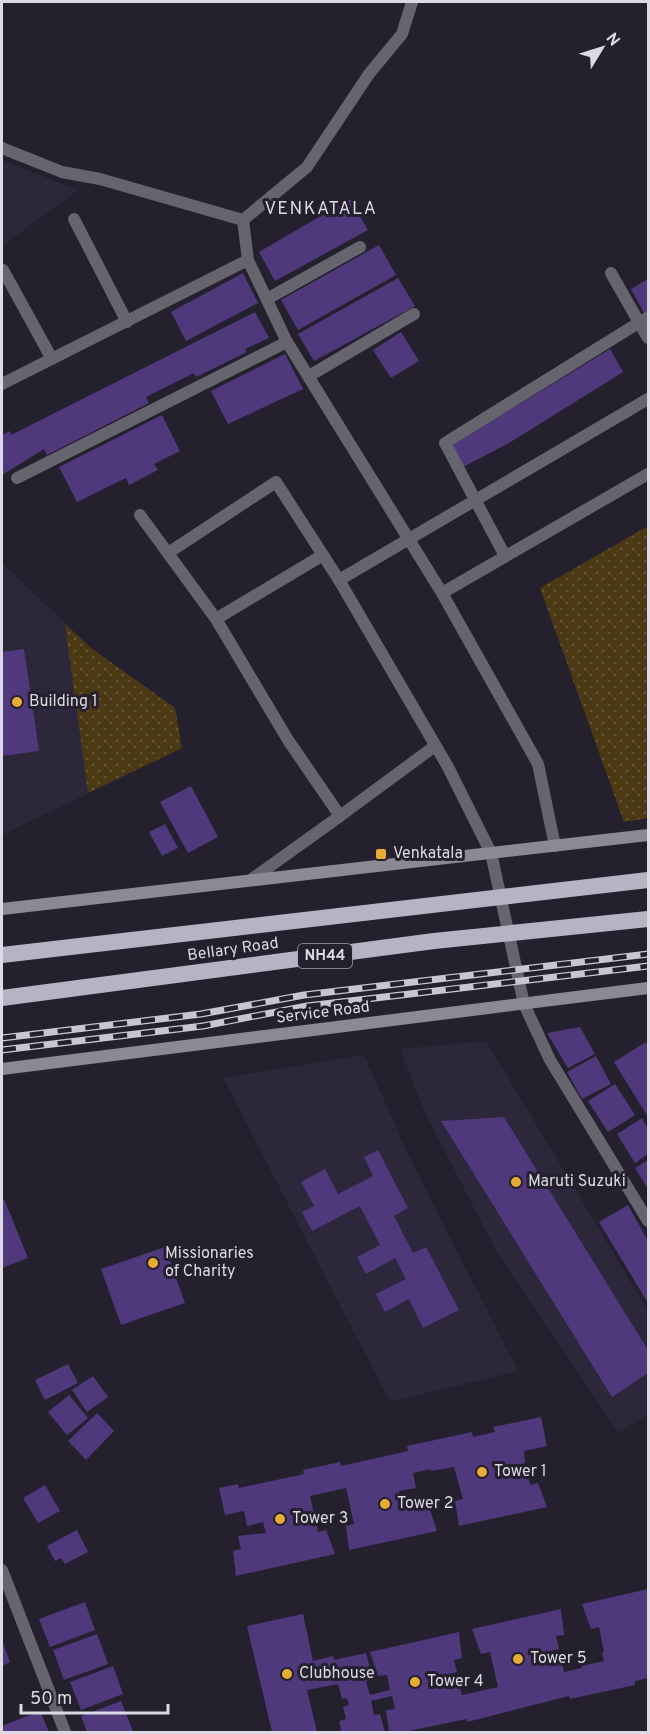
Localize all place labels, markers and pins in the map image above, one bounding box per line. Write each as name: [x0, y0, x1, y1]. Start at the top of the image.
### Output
place label: Building 1: [29, 692, 98, 712]
marker: Building 1: [10, 695, 24, 709]
place label: Venkatala: [393, 844, 463, 864]
marker: Venkatala: [374, 847, 388, 861]
place label: Maruti Suzuki: [528, 1172, 626, 1192]
marker: Maruti Suzuki: [509, 1175, 523, 1189]
place label: Missionaries of Charity: [165, 1244, 254, 1282]
marker: Missionaries of Charity: [146, 1256, 160, 1270]
place label: Tower 1: [494, 1462, 547, 1482]
marker: Tower 1: [475, 1465, 489, 1479]
place label: Tower 2: [397, 1494, 453, 1514]
marker: Tower 2: [378, 1497, 392, 1511]
place label: Tower 3: [292, 1509, 348, 1529]
marker: Tower 3: [273, 1512, 287, 1526]
place label: Tower 5: [530, 1649, 587, 1669]
marker: Tower 5: [511, 1652, 525, 1666]
place label: Clubhouse: [299, 1664, 375, 1684]
marker: Clubhouse: [280, 1667, 294, 1681]
place label: Tower 4: [427, 1672, 484, 1692]
marker: Tower 4: [408, 1675, 422, 1689]

